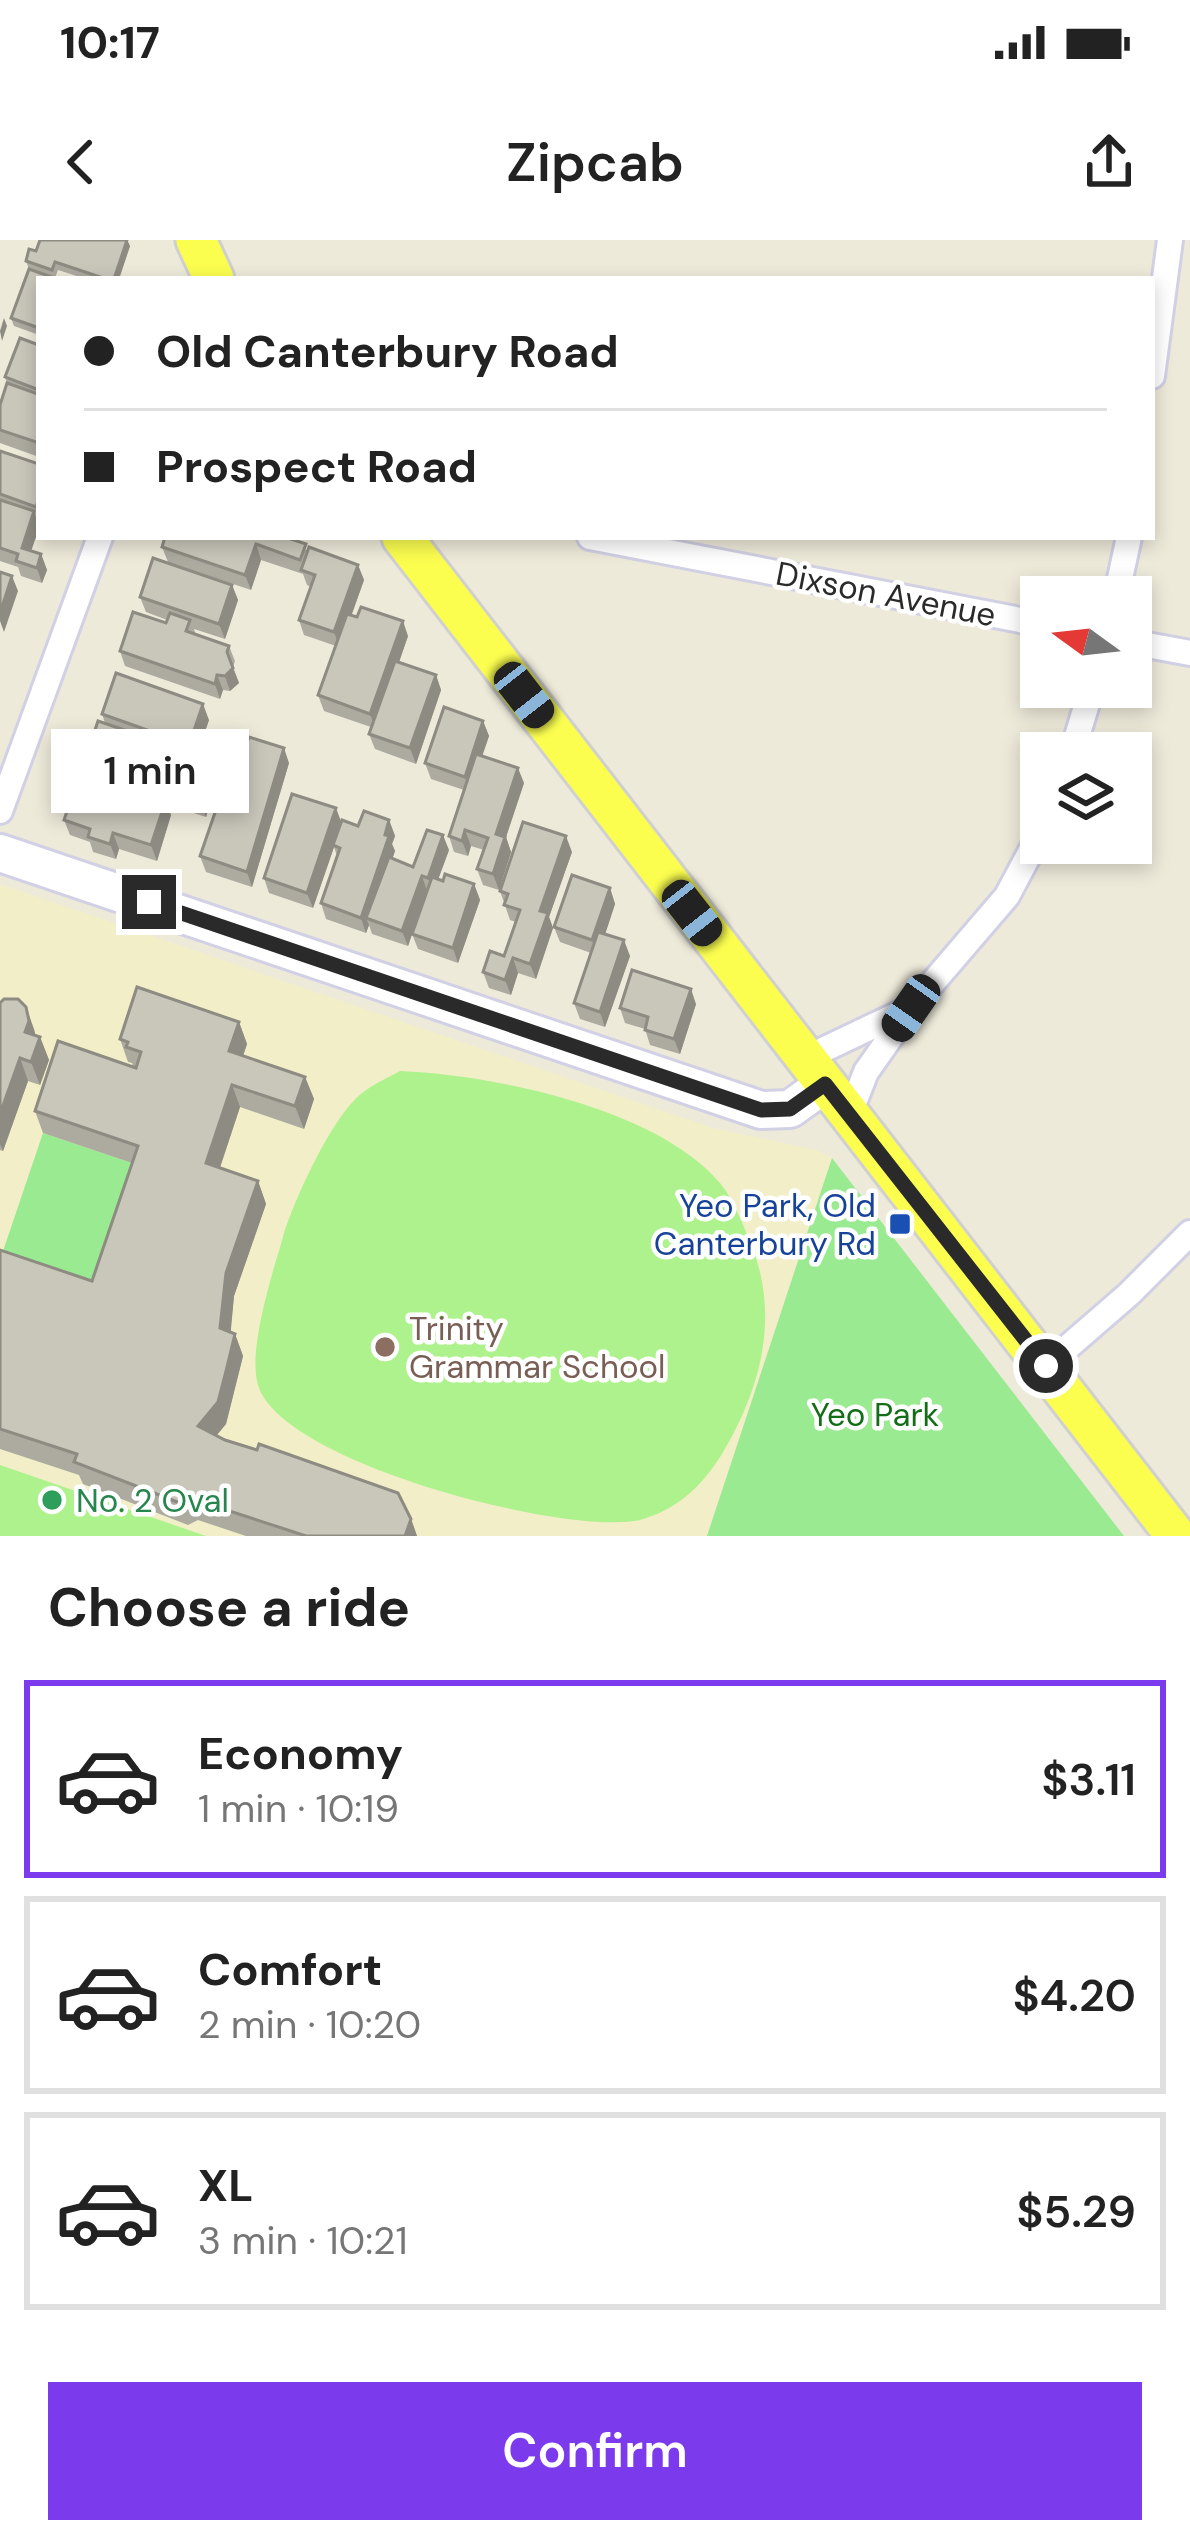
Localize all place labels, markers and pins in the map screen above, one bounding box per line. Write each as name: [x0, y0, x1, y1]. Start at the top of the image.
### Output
place label: Yeo Park, Old Canterbury Rd: [654, 1184, 876, 1265]
marker: Yeo Park, Old Canterbury Rd: [887, 1211, 913, 1237]
place label: Trinity Grammar School: [409, 1307, 665, 1388]
marker: Trinity Grammar School: [372, 1334, 398, 1360]
place label: No. 2 Oval: [76, 1479, 229, 1522]
marker: No. 2 Oval: [39, 1487, 65, 1513]

